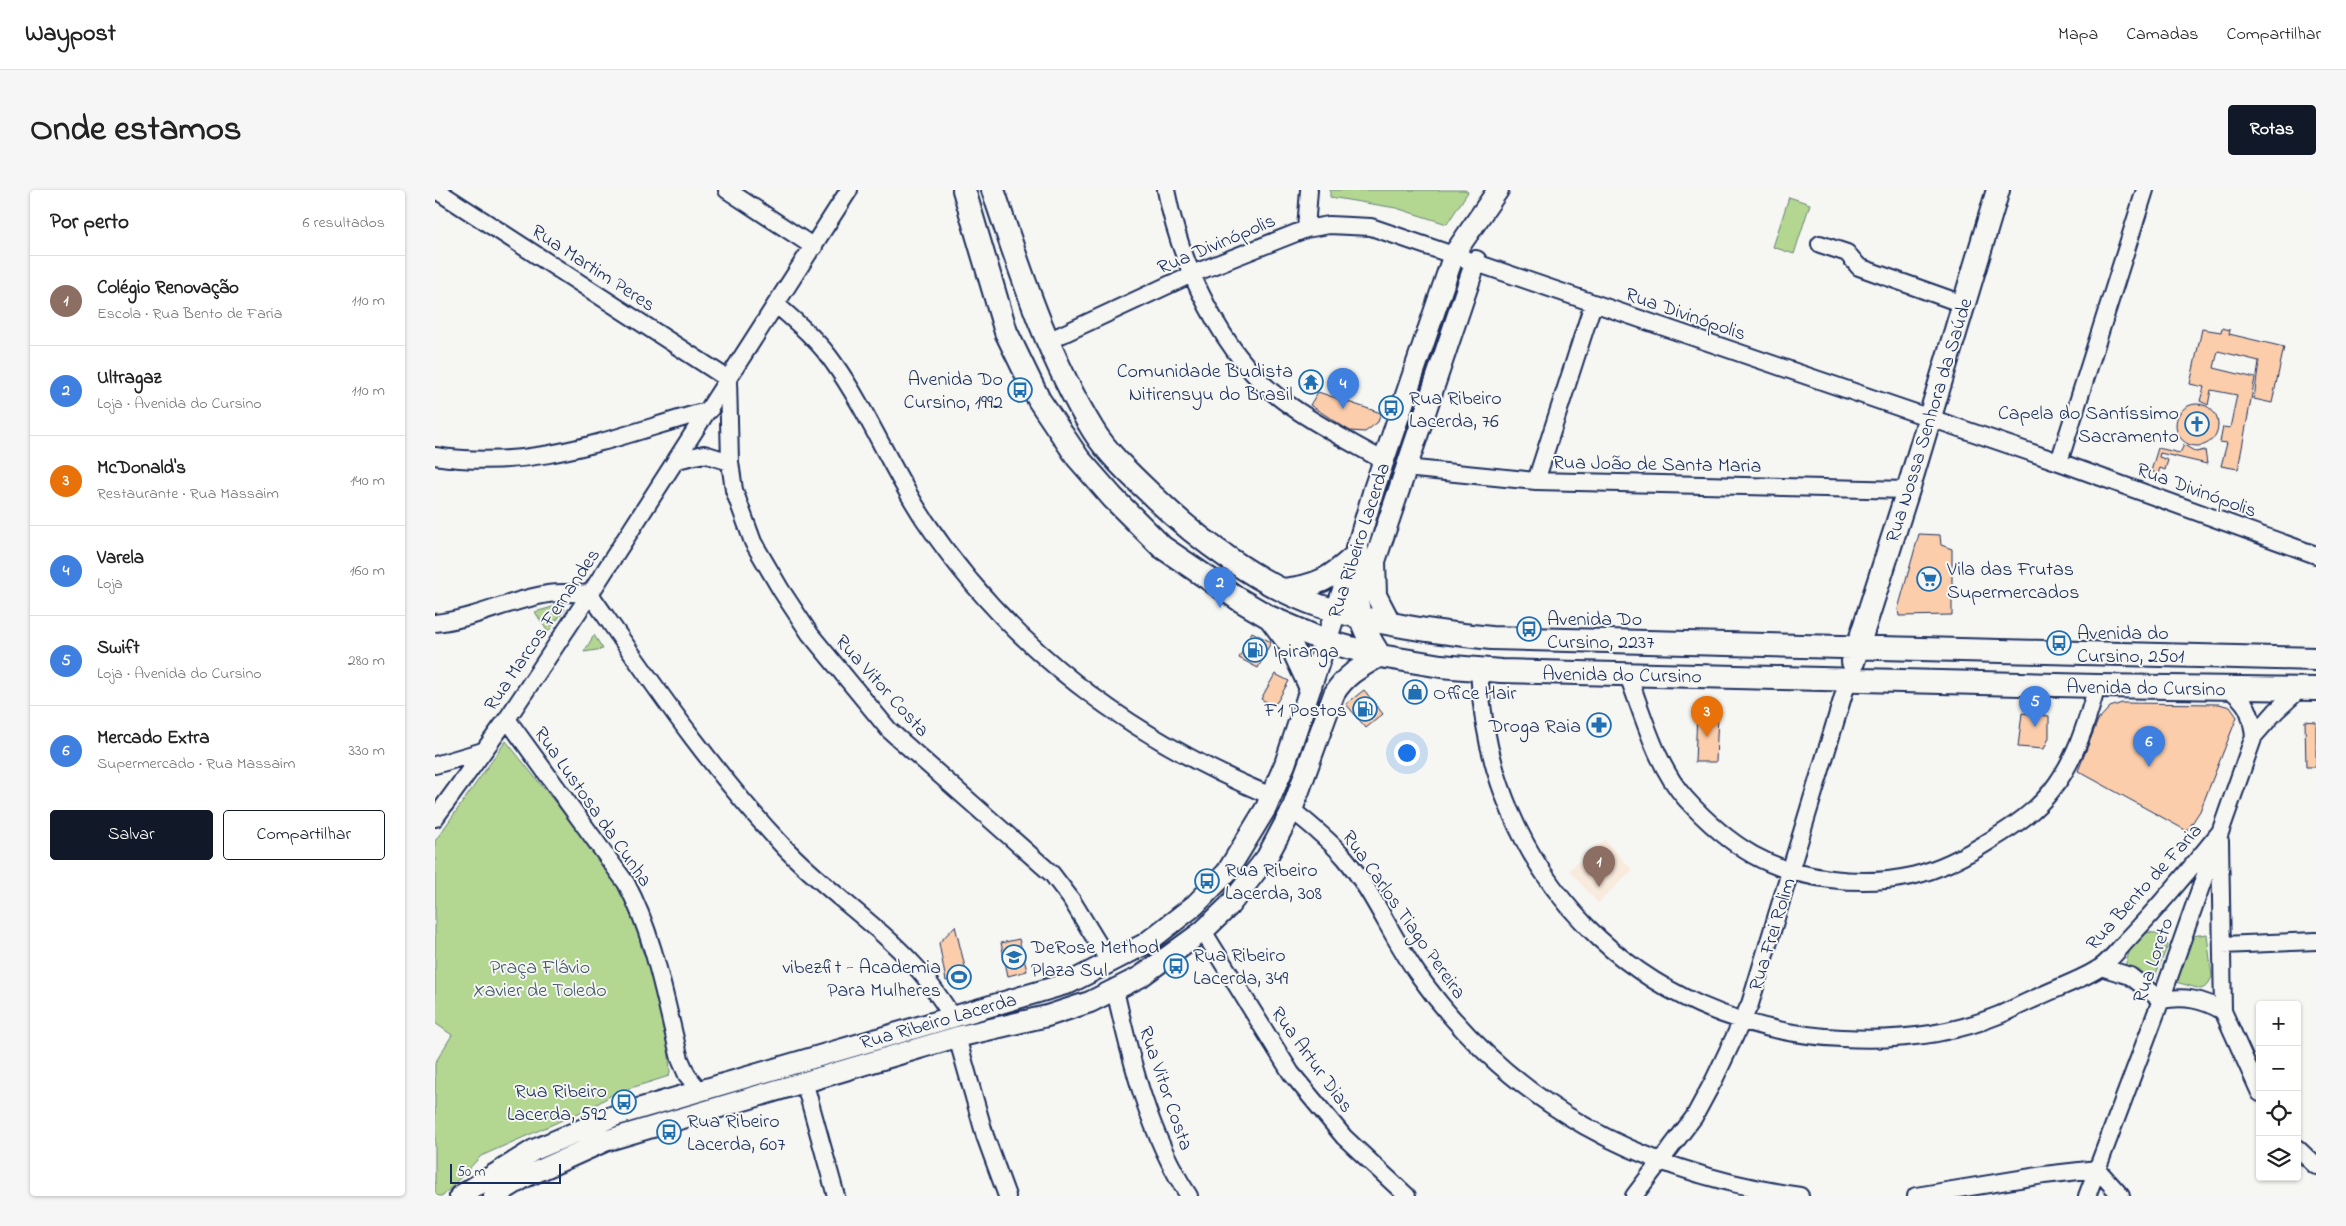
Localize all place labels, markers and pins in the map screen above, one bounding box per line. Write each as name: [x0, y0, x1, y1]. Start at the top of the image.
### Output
place label: Comunidade Budista Nitirensyu do Brasil: [1117, 358, 1293, 410]
place label: Avenida Do Cursino, 1992: [904, 366, 1003, 418]
pin: 4: [1327, 368, 1359, 409]
temple icon: Comunidade Budista Nitirensyu do Brasil: [1298, 369, 1324, 395]
bus stop icon: Avenida Do Cursino, 1992: [1007, 377, 1033, 403]
place label: Rua Ribeiro Lacerda, 76: [1409, 385, 1502, 437]
bus stop icon: Rua Ribeiro Lacerda, 76: [1378, 395, 1404, 421]
place label: Capela do Santíssimo Sacramento: [1998, 400, 2179, 452]
church icon: Capela do Santíssimo Sacramento: [2184, 411, 2210, 437]
place label: Vila das Frutas Supermercados: [1946, 556, 2079, 608]
supermarket icon: Vila das Frutas Supermercados: [1916, 566, 1942, 592]
pin: 2: [1204, 567, 1236, 608]
place label: Avenida Do Cursino, 2237: [1547, 606, 1654, 658]
bus stop icon: Avenida Do Cursino, 2237: [1516, 616, 1542, 642]
place label: Avenida do Cursino, 2501: [2077, 620, 2184, 672]
bus stop icon: Avenida do Cursino, 2501: [2046, 630, 2072, 656]
fuel station icon: Ipiranga: [1242, 637, 1268, 663]
place label: Ipiranga: [1273, 638, 1339, 668]
shop icon: Office Hair: [1402, 679, 1428, 705]
place label: Office Hair: [1433, 680, 1517, 709]
pin: 5: [2019, 686, 2051, 727]
fuel station icon: F1 Postos: [1352, 696, 1378, 722]
pin: 3: [1691, 696, 1723, 737]
place label: F1 Postos: [1263, 697, 1347, 726]
pharmacy icon: Droga Raia: [1586, 712, 1612, 738]
place label: Droga Raia: [1488, 713, 1581, 743]
pin: 6: [2133, 726, 2165, 767]
pin: 1: [1583, 846, 1615, 887]
place label: Rua Ribeiro Lacerda, 308: [1225, 857, 1322, 909]
bus stop icon: Rua Ribeiro Lacerda, 308: [1194, 868, 1220, 894]
place label: DeRose Method Plaza Sul: [1030, 934, 1159, 986]
place label: Rua Ribeiro Lacerda, 349: [1193, 942, 1288, 994]
school or university icon: DeRose Method Plaza Sul: [1001, 944, 1027, 970]
bus stop icon: Rua Ribeiro Lacerda, 349: [1163, 953, 1189, 979]
place label: vibezfit - Academia Para Mulheres: [783, 954, 941, 1006]
sports icon: vibezfit - Academia Para Mulheres: [946, 964, 972, 990]
place label: Rua Ribeiro Lacerda, 592: [507, 1078, 607, 1130]
bus stop icon: Rua Ribeiro Lacerda, 592: [611, 1089, 637, 1115]
place label: Rua Ribeiro Lacerda, 607: [687, 1108, 785, 1160]
bus stop icon: Rua Ribeiro Lacerda, 607: [656, 1119, 682, 1145]

